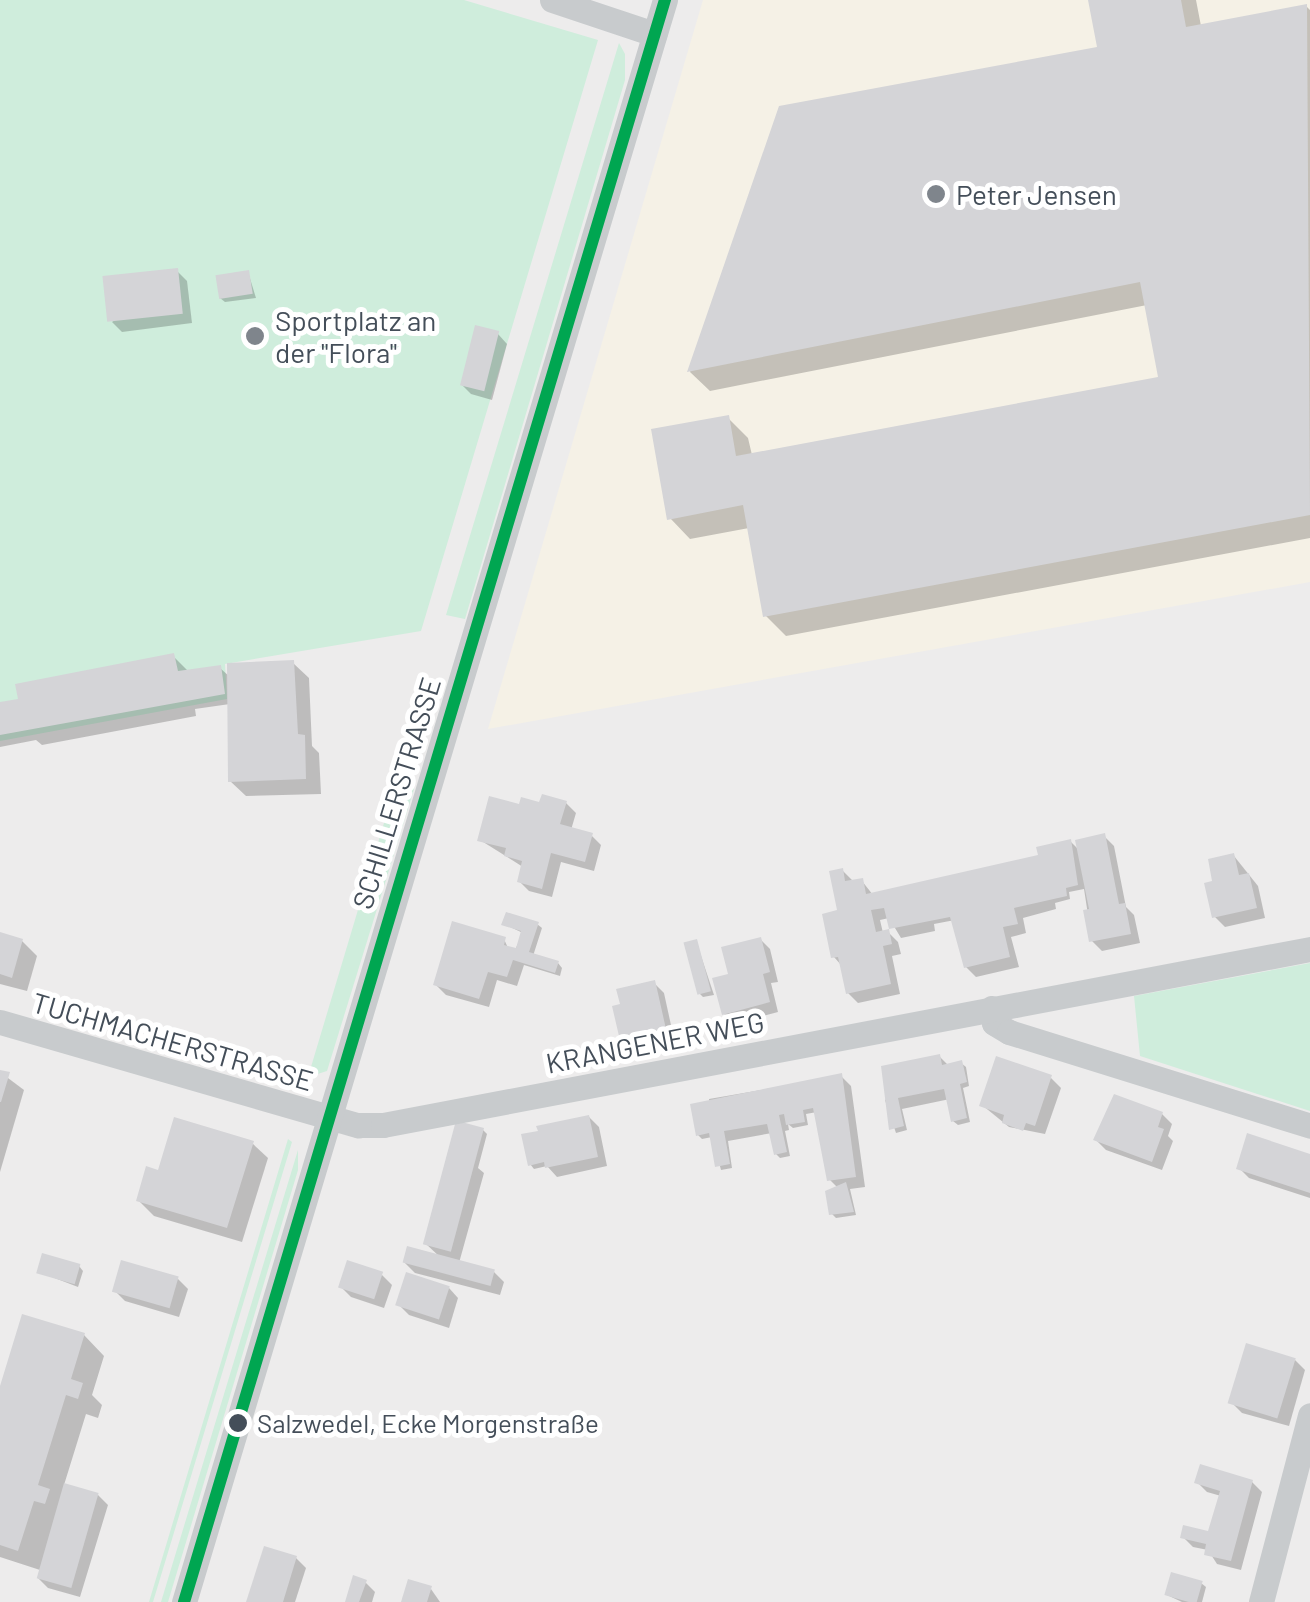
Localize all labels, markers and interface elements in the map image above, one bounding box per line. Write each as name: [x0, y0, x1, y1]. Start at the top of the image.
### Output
place label: Peter Jensen: [956, 177, 1117, 211]
marker: Peter Jensen: [925, 183, 947, 205]
place label: Sportplatz an der "Flora": [275, 303, 436, 369]
marker: Sportplatz an der "Flora": [244, 325, 266, 347]
street label: SCHILLERSTRASSE: [345, 673, 447, 913]
street label: TUCHMACHERSTRASSE: [29, 985, 317, 1097]
street label: KRANGENER WEG: [543, 1004, 767, 1080]
place label: Salzwedel, Ecke Morgenstraße: [257, 1407, 599, 1439]
marker: Salzwedel, Ecke Morgenstraße: [228, 1413, 248, 1433]

